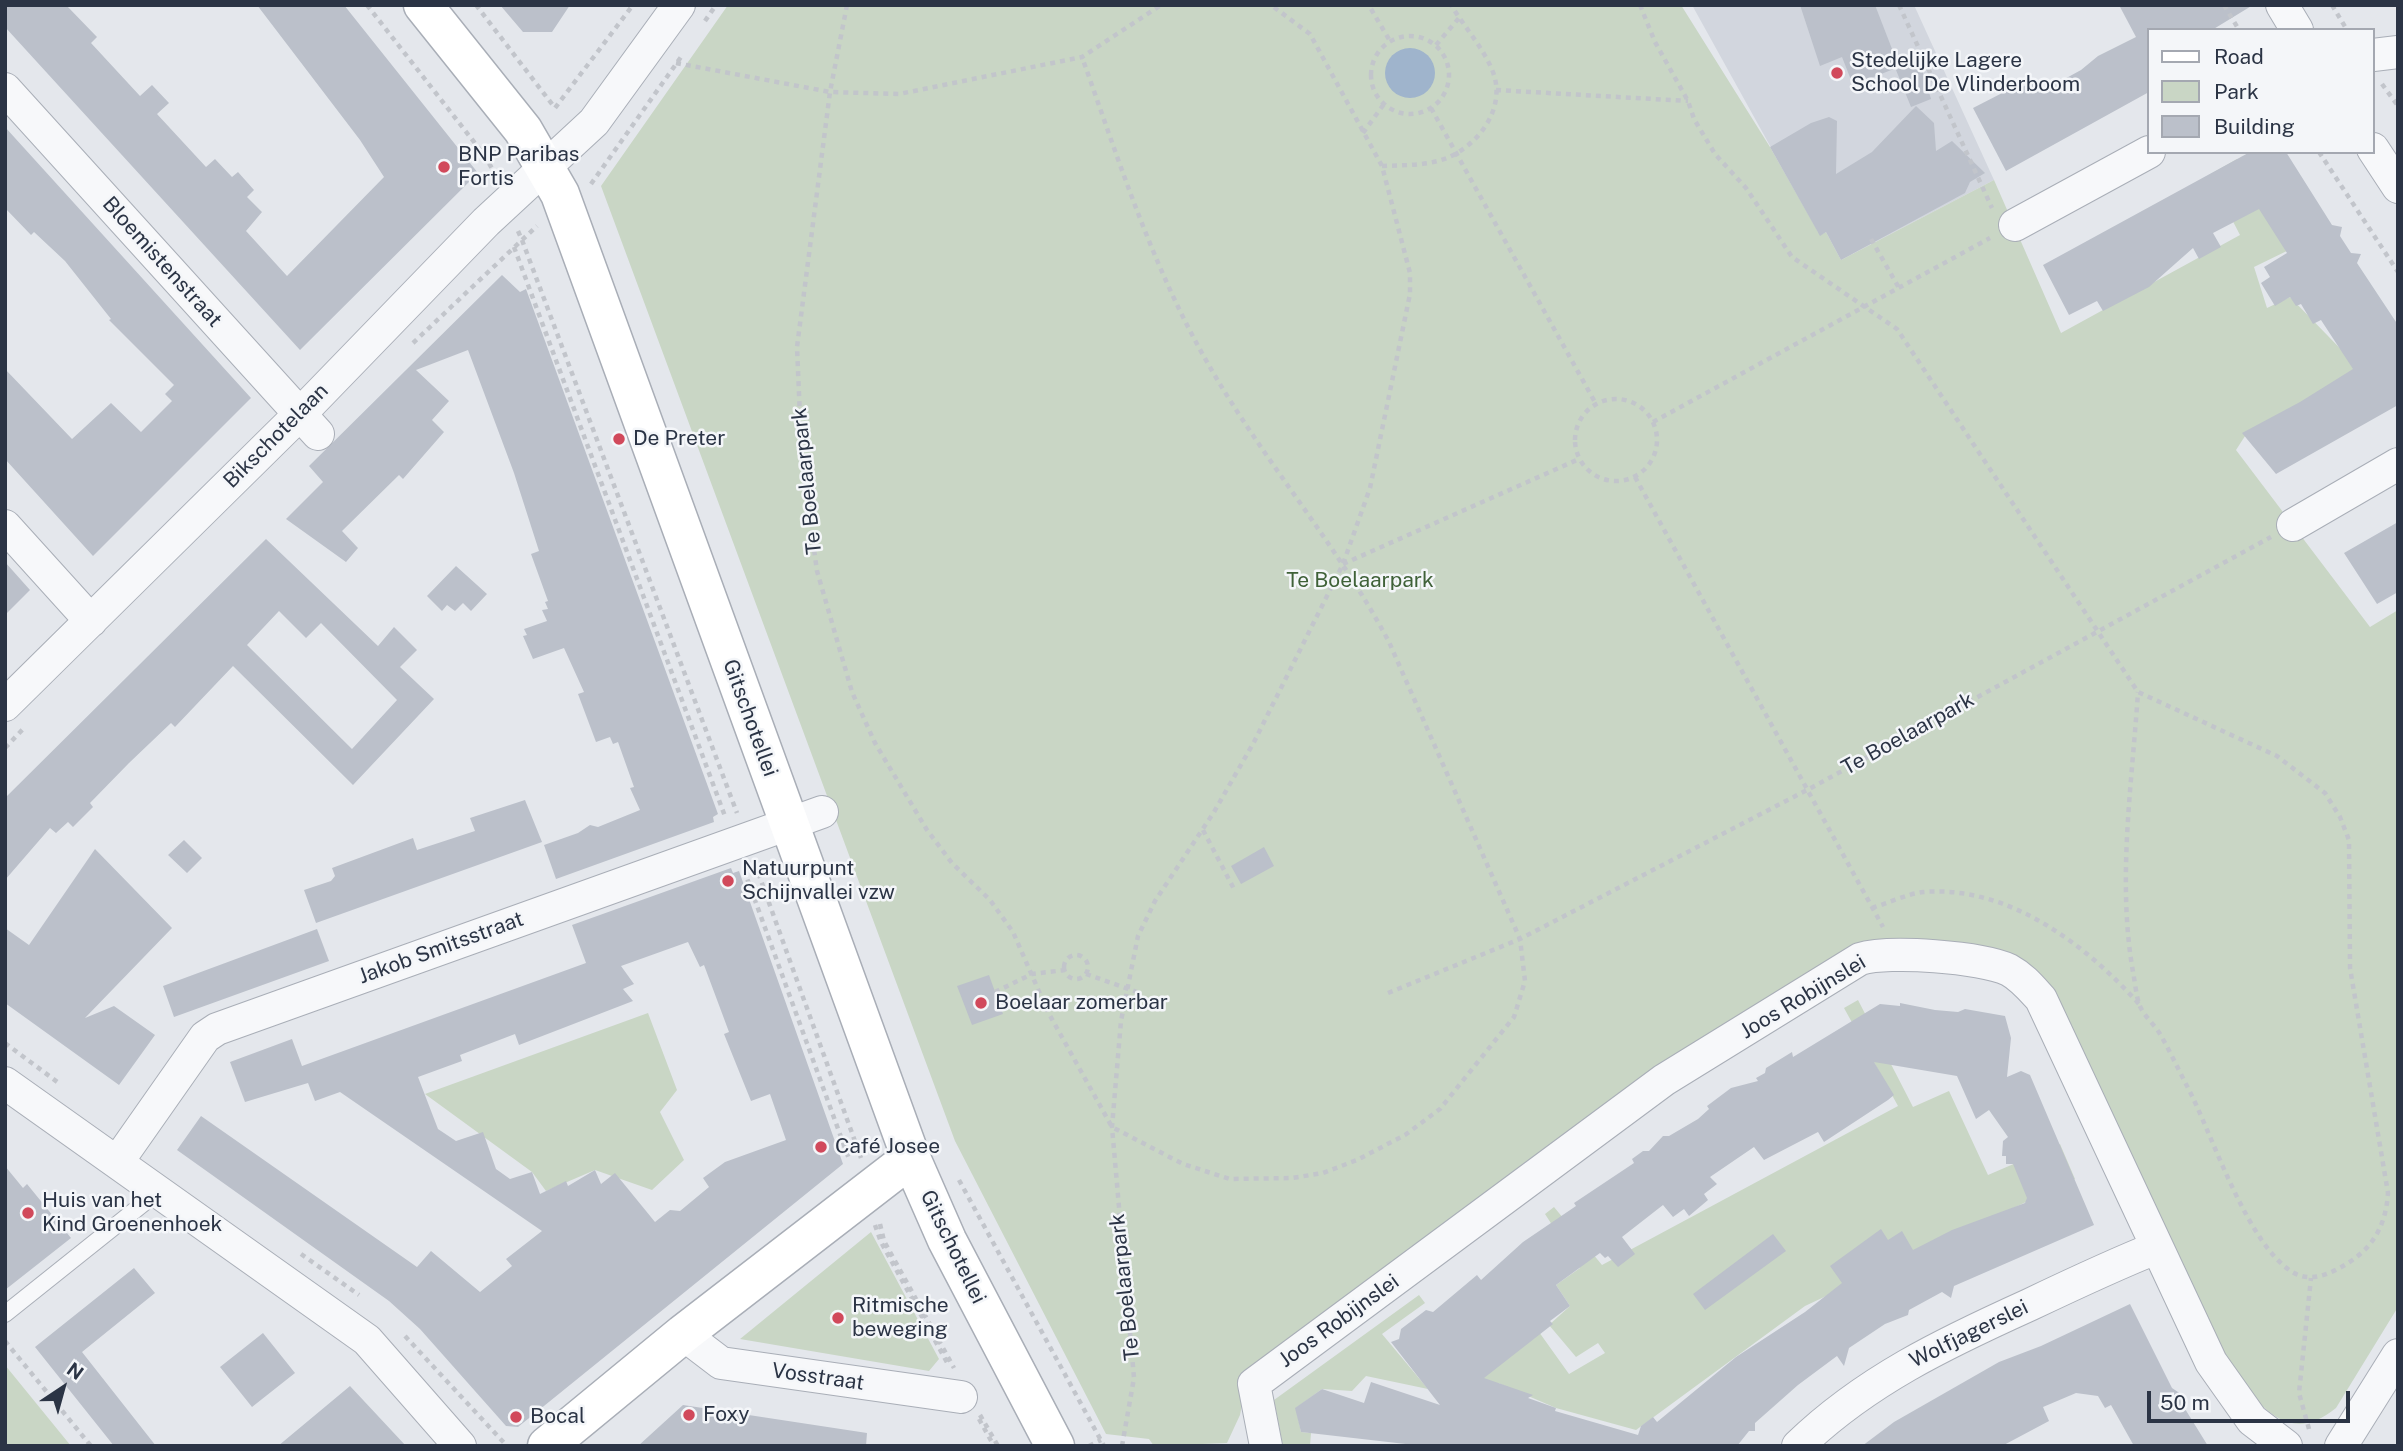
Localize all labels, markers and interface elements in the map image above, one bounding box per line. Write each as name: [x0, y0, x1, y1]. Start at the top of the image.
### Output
legend: [2148, 28, 2375, 154]
text: Road: [2214, 44, 2264, 69]
place label: Stedelijke Lagere School De Vlinderboom: [1851, 48, 2080, 98]
marker: Stedelijke Lagere School De Vlinderboom: [1829, 65, 1845, 81]
text: Park: [2214, 79, 2259, 104]
text: Building: [2214, 114, 2295, 139]
place label: BNP Paribas Fortis: [458, 142, 579, 192]
marker: BNP Paribas Fortis: [436, 159, 452, 175]
street label: Bloemistenstraat: [97, 192, 227, 332]
street label: Bikschotelaan: [218, 378, 334, 494]
street label: Te Boelaarpark: [787, 406, 827, 556]
place label: De Preter: [633, 426, 725, 452]
marker: De Preter: [611, 431, 627, 447]
park label: Te Boelaarpark: [1286, 568, 1434, 594]
street label: Gitschotellei: [717, 656, 783, 780]
street label: Te Boelaarpark: [1837, 687, 1979, 781]
place label: Natuurpunt Schijnvallei vzw: [742, 856, 895, 906]
marker: Natuurpunt Schijnvallei vzw: [720, 873, 736, 889]
street label: Jakob Smitsstraat: [355, 906, 527, 990]
street label: Joos Robijnslei: [1736, 950, 1870, 1044]
place label: Boelaar zomerbar: [995, 990, 1168, 1016]
marker: Boelaar zomerbar: [973, 995, 989, 1011]
place label: Café Josee: [835, 1134, 940, 1160]
marker: Café Josee: [813, 1139, 829, 1155]
street label: Gitschotellei: [915, 1186, 991, 1308]
place label: Huis van het Kind Groenenhoek: [42, 1188, 222, 1238]
marker: Huis van het Kind Groenenhoek: [20, 1205, 36, 1221]
street label: Te Boelaarpark: [1105, 1212, 1145, 1362]
street label: Joos Robijnslei: [1274, 1269, 1404, 1373]
place label: Ritmische beweging: [852, 1293, 949, 1343]
street label: Wolfjagerslei: [1906, 1294, 2032, 1374]
marker: Ritmische beweging: [830, 1310, 846, 1326]
north arrow: [28, 1353, 98, 1423]
text: N: [63, 1358, 88, 1384]
street label: Vosstraat: [770, 1358, 866, 1396]
scale bar: [2151, 1378, 2354, 1422]
text: 50 m: [2160, 1390, 2210, 1415]
place label: Foxy: [703, 1402, 749, 1428]
place label: Bocal: [530, 1404, 585, 1430]
marker: Foxy: [681, 1407, 697, 1423]
marker: Bocal: [508, 1409, 524, 1425]

